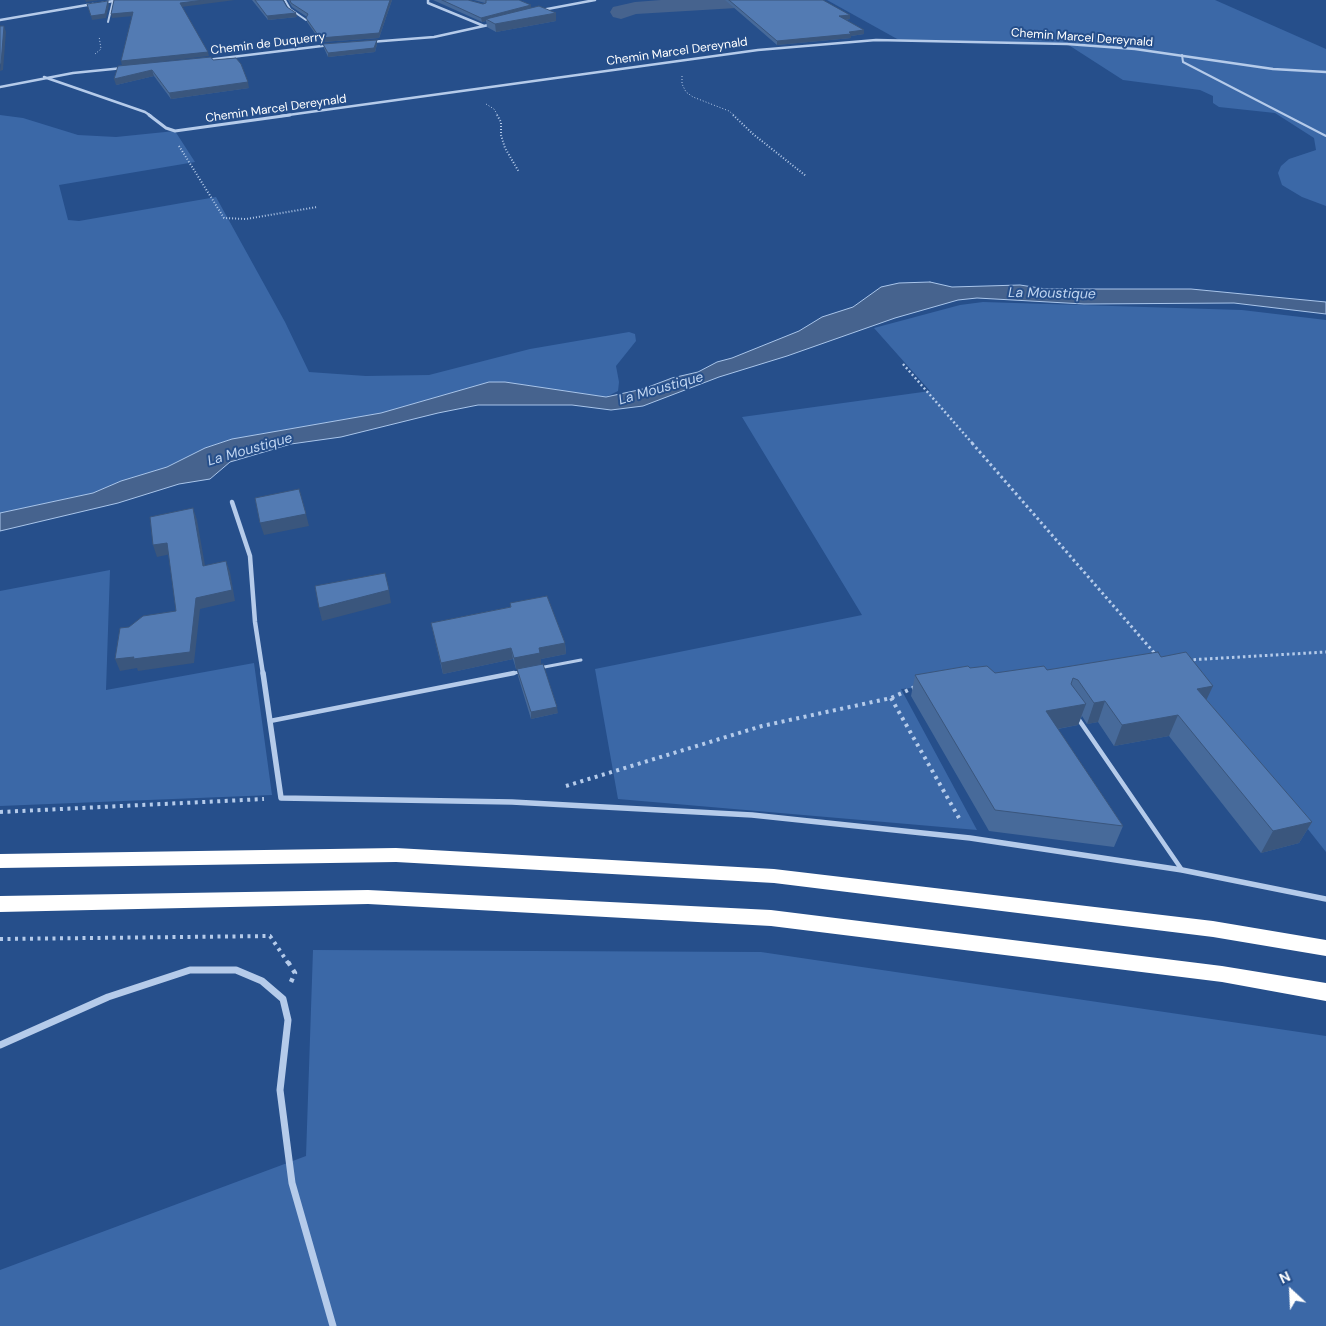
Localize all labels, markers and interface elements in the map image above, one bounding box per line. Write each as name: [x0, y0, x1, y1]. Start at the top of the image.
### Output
street label: Chemin Marcel Dereynald: [1010, 26, 1154, 50]
street label: Chemin de Duquerry: [210, 30, 326, 58]
street label: Chemin Marcel Dereynald: [605, 35, 749, 69]
street label: Chemin Marcel Dereynald: [204, 92, 348, 126]
water label: La Moustique: [1008, 285, 1096, 303]
water label: La Moustique: [617, 369, 705, 409]
water label: La Moustique: [206, 430, 294, 470]
north arrow: [1266, 1266, 1316, 1316]
text: N: [1276, 1267, 1293, 1288]

